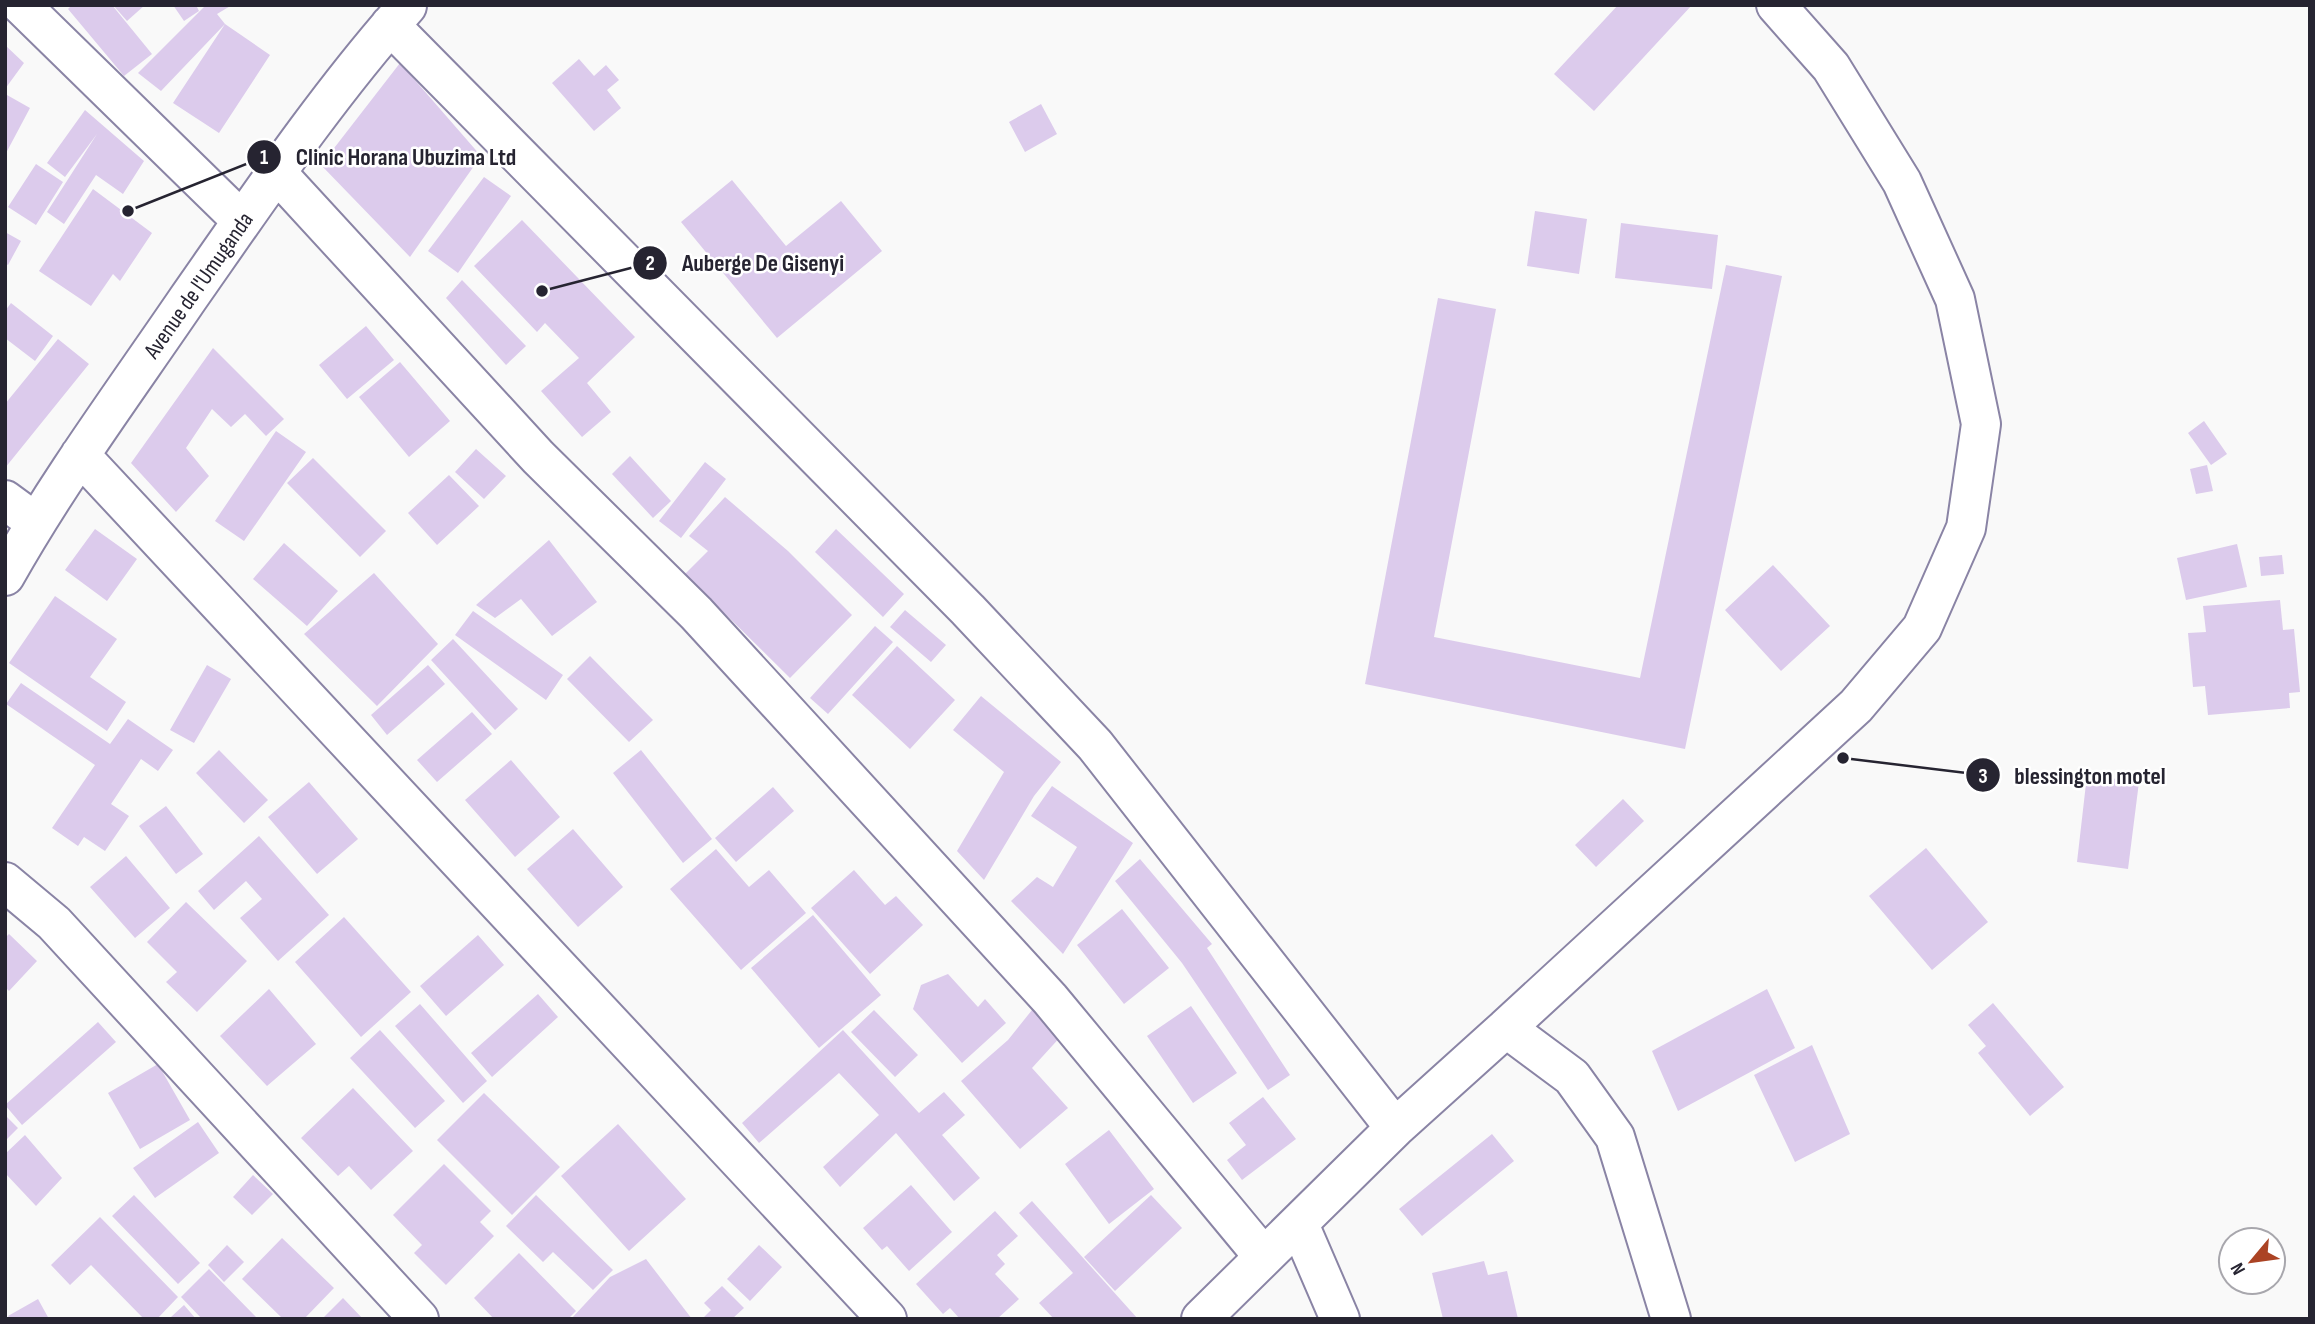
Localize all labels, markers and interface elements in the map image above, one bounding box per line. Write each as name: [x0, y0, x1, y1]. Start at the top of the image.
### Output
callout: Clinic Horana Ubuzima Ltd: [246, 134, 530, 179]
text: Clinic Horana Ubuzima Ltd: [296, 143, 516, 172]
text: 1: [260, 145, 268, 170]
street label: Avenue de l'Umuganda: [137, 207, 260, 365]
callout: Auberge De Gisenyi: [633, 241, 858, 286]
text: Auberge De Gisenyi: [681, 249, 844, 278]
text: 2: [645, 251, 655, 276]
callout: blessington motel: [1966, 753, 2180, 798]
text: blessington motel: [2014, 762, 2166, 791]
text: 3: [1978, 764, 1988, 789]
north arrow: [2217, 1226, 2287, 1296]
text: N: [2226, 1258, 2251, 1279]

